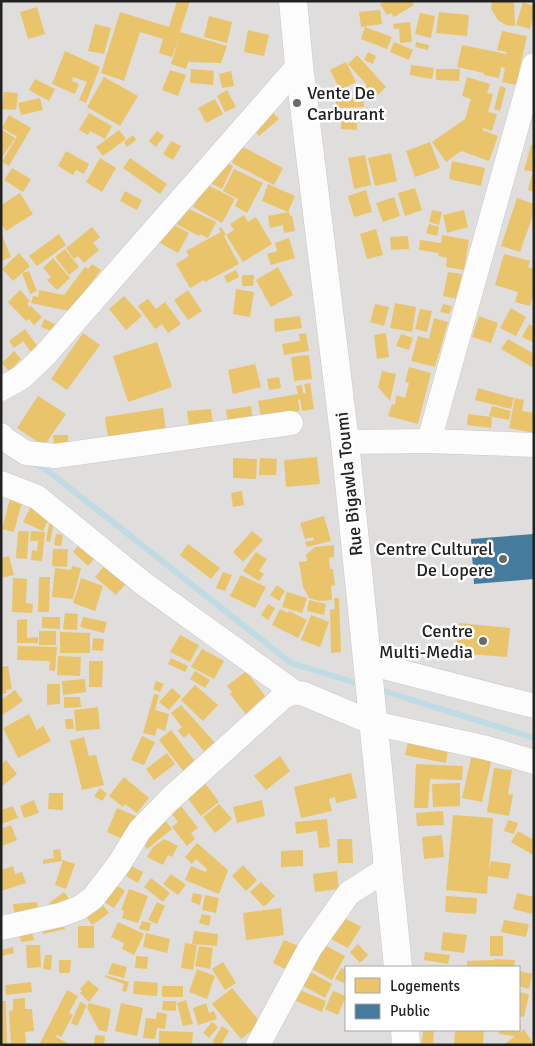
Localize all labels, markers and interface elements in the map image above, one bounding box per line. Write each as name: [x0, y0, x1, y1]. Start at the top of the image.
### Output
place label: Vente De Carburant: [307, 82, 385, 125]
marker: Vente De Carburant: [291, 97, 303, 109]
street label: Rue Bigawla Toumi: [331, 411, 367, 557]
place label: Centre Culturel De Lopere: [376, 538, 493, 581]
marker: Centre Culturel De Lopere: [497, 553, 509, 565]
place label: Centre Multi-Media: [379, 620, 473, 663]
marker: Centre Multi-Media: [477, 635, 489, 647]
legend: [345, 966, 520, 1031]
text: Logements: [390, 977, 461, 995]
text: Public: [390, 1002, 430, 1020]

